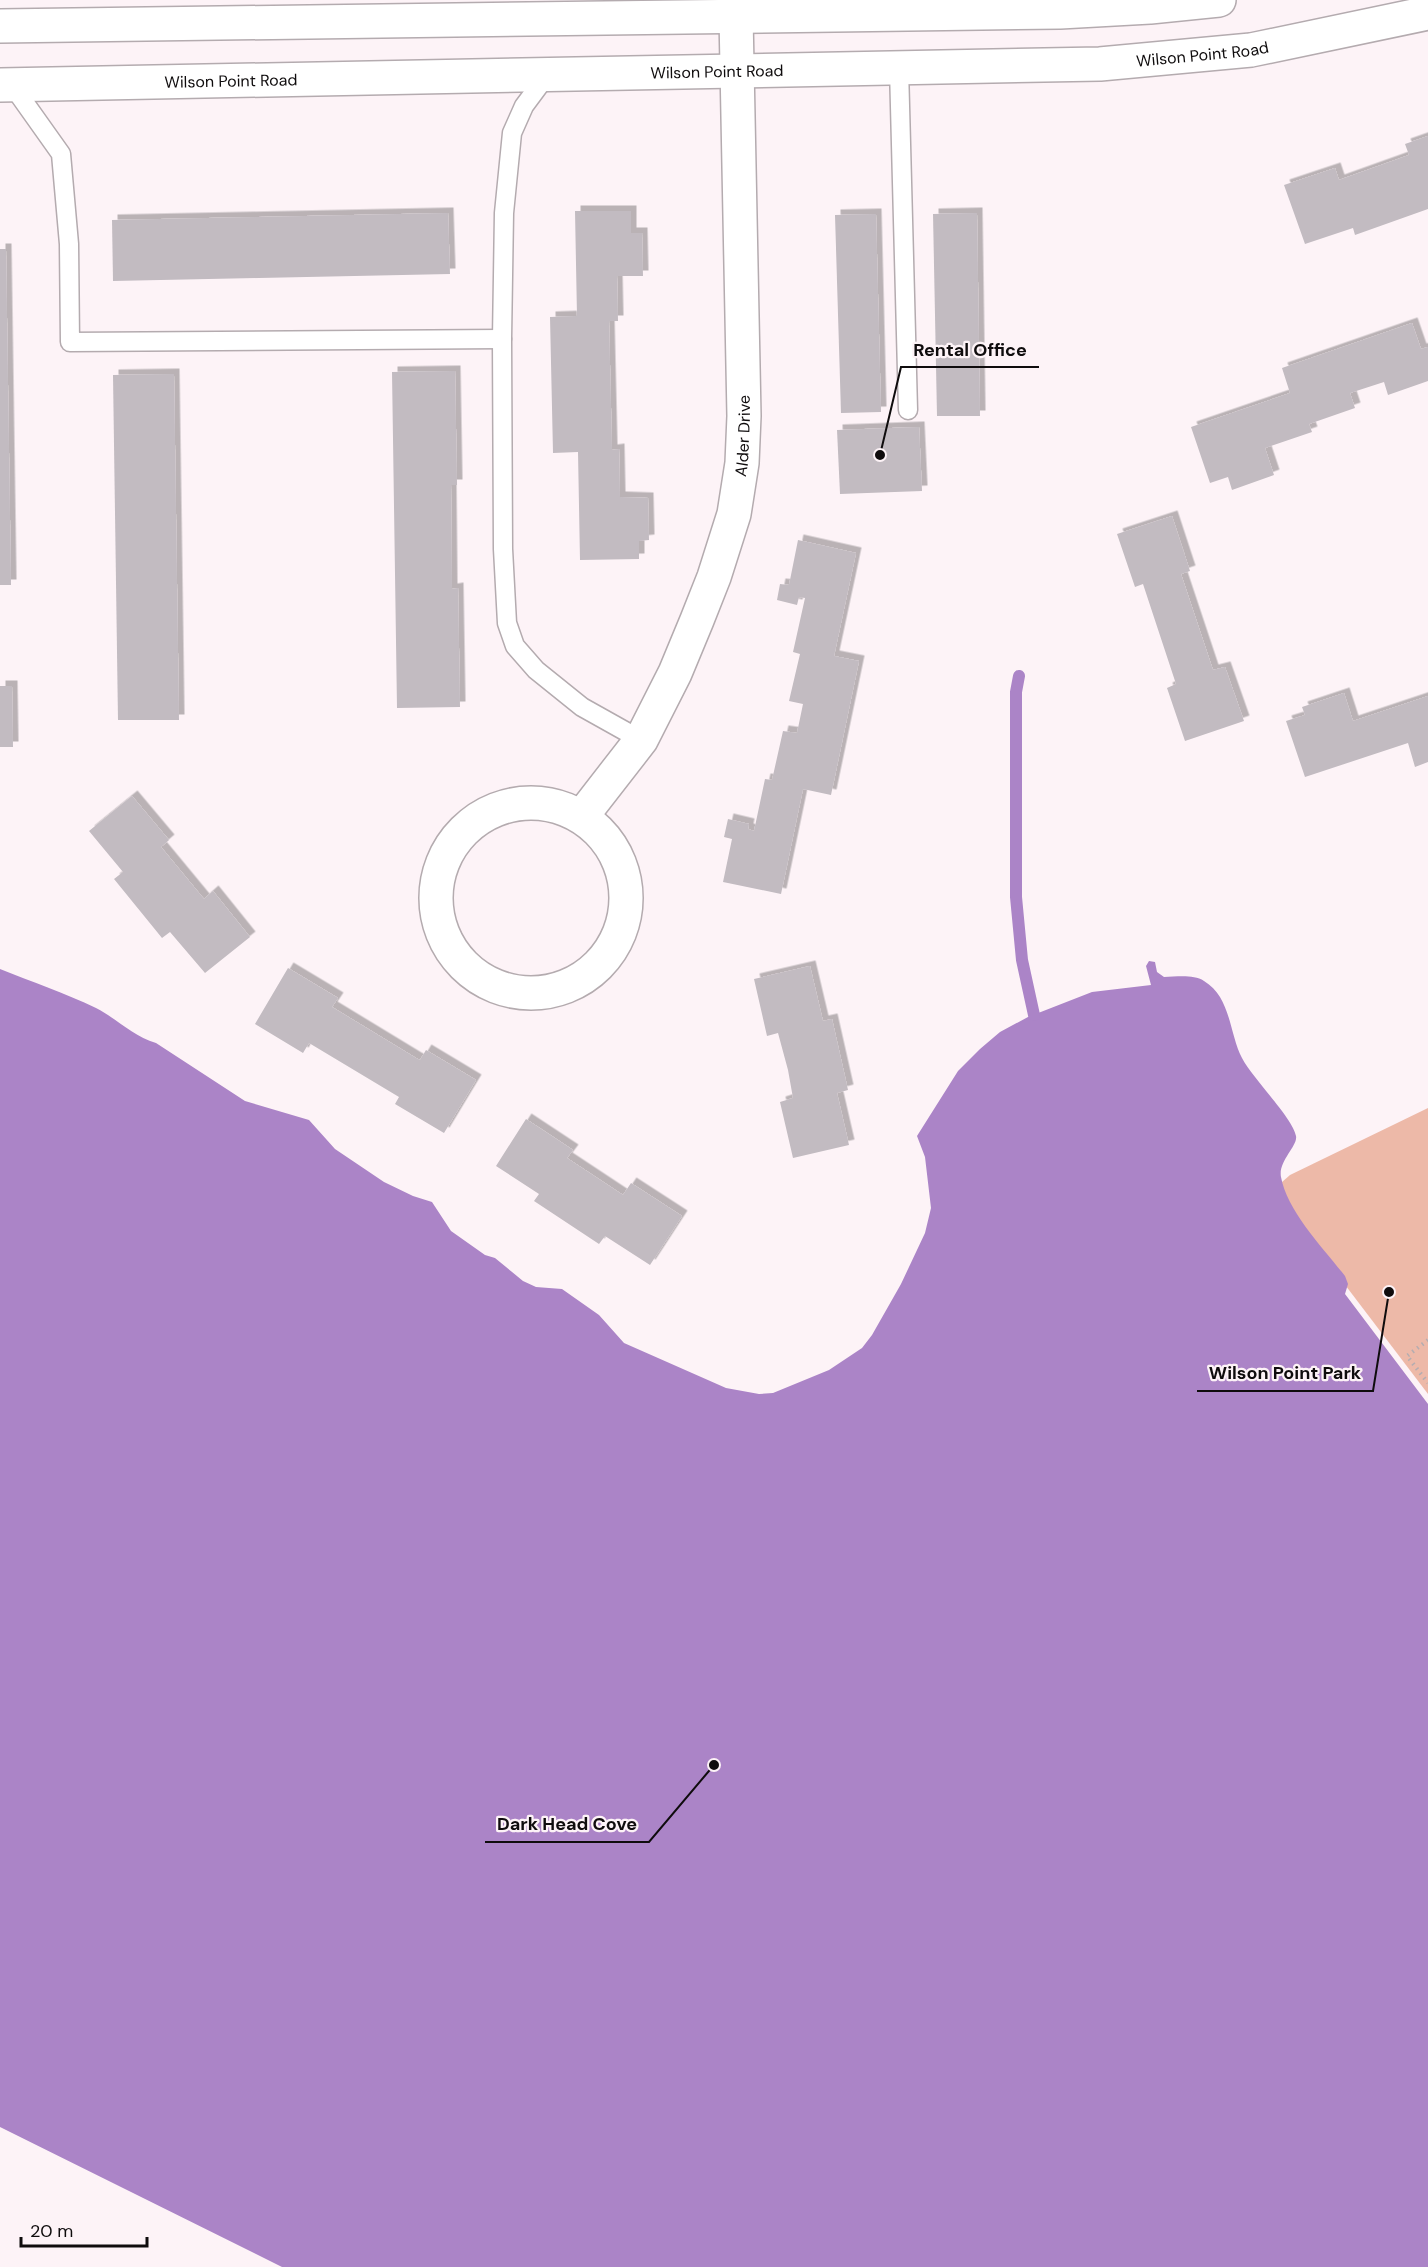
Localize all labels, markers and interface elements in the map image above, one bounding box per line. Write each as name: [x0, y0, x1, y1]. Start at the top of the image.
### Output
street label: Wilson Point Road: [1135, 37, 1271, 72]
street label: Wilson Point Road: [650, 60, 784, 84]
street label: Wilson Point Road: [164, 69, 298, 93]
callout: Rental Office: [901, 331, 1039, 367]
text: Rental Office: [913, 338, 1027, 362]
street label: Alder Drive: [730, 395, 755, 478]
callout: Wilson Point Park: [1197, 1355, 1373, 1391]
text: Wilson Point Park: [1209, 1361, 1362, 1385]
callout: Dark Head Cove: [485, 1806, 649, 1842]
text: Dark Head Cove: [497, 1812, 637, 1836]
scale bar: [21, 2210, 147, 2248]
text: 20 m: [30, 2219, 73, 2243]

